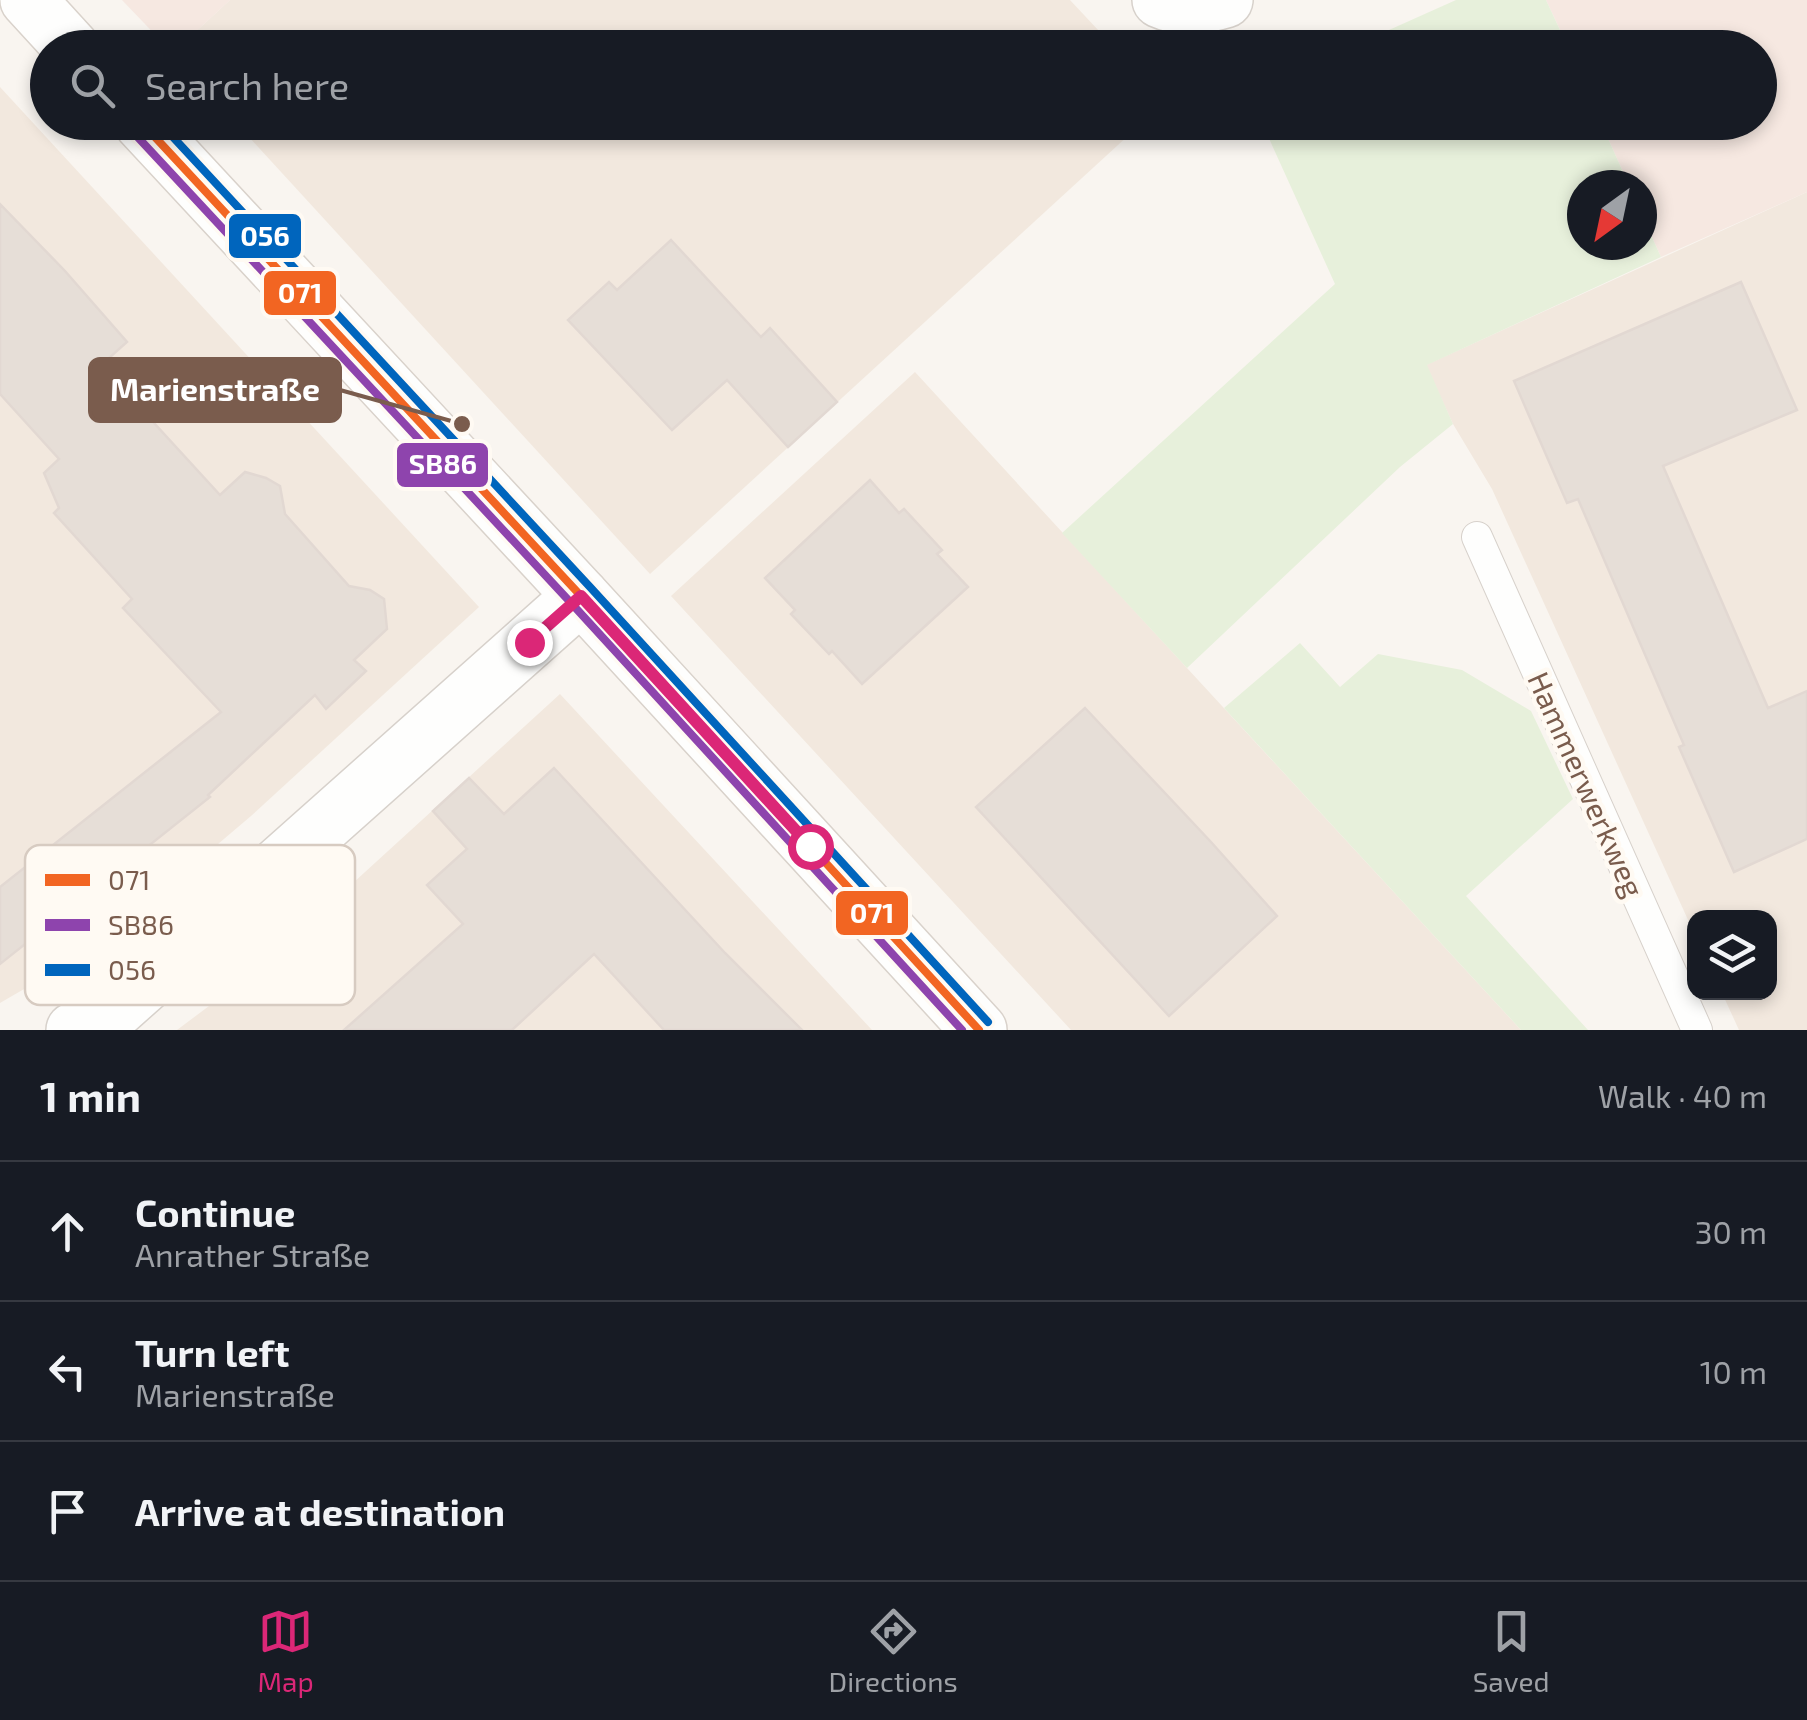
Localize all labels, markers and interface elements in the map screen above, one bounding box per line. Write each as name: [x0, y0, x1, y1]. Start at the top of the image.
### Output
search box: [30, 30, 1777, 140]
icon: search: [65, 58, 120, 113]
text: Search here: [145, 62, 349, 108]
north arrow: [1567, 170, 1657, 260]
line badge: 056: [227, 212, 303, 260]
text: 056: [240, 218, 290, 252]
line badge: 071: [262, 269, 338, 317]
text: 071: [278, 275, 322, 309]
callout: Marienstraße: [90, 359, 340, 421]
text: Marienstraße: [110, 369, 320, 407]
line badge: SB86: [395, 441, 490, 489]
text: SB86: [409, 446, 477, 480]
route end: [507, 620, 553, 666]
street label: Hammerwerkweg: [1521, 666, 1653, 902]
route start: [788, 824, 834, 870]
legend: [25, 845, 355, 1005]
text: 071: [108, 862, 150, 896]
line badge: 071: [834, 889, 910, 937]
text: 071: [850, 895, 894, 929]
text: SB86: [108, 907, 174, 941]
map controls: [1687, 910, 1777, 1000]
button: layers: [1687, 910, 1777, 1000]
text: 056: [108, 952, 156, 986]
text: 1 min: [40, 1070, 141, 1120]
text: Walk · 40 m: [1598, 1076, 1767, 1114]
text: Continue: [135, 1189, 295, 1235]
icon: ahead: [40, 1204, 95, 1259]
text: 30 m: [1695, 1212, 1767, 1250]
text: Anrather Straße: [135, 1235, 370, 1273]
text: Turn left: [135, 1329, 290, 1375]
icon: left: [40, 1344, 95, 1399]
text: 10 m: [1700, 1352, 1767, 1390]
text: Marienstraße: [135, 1375, 335, 1413]
icon: arrive: [40, 1484, 95, 1539]
text: Arrive at destination: [135, 1488, 505, 1534]
tab: Map: [257, 1604, 314, 1698]
tab: Directions: [829, 1604, 958, 1698]
tab: Saved: [1473, 1604, 1550, 1698]

